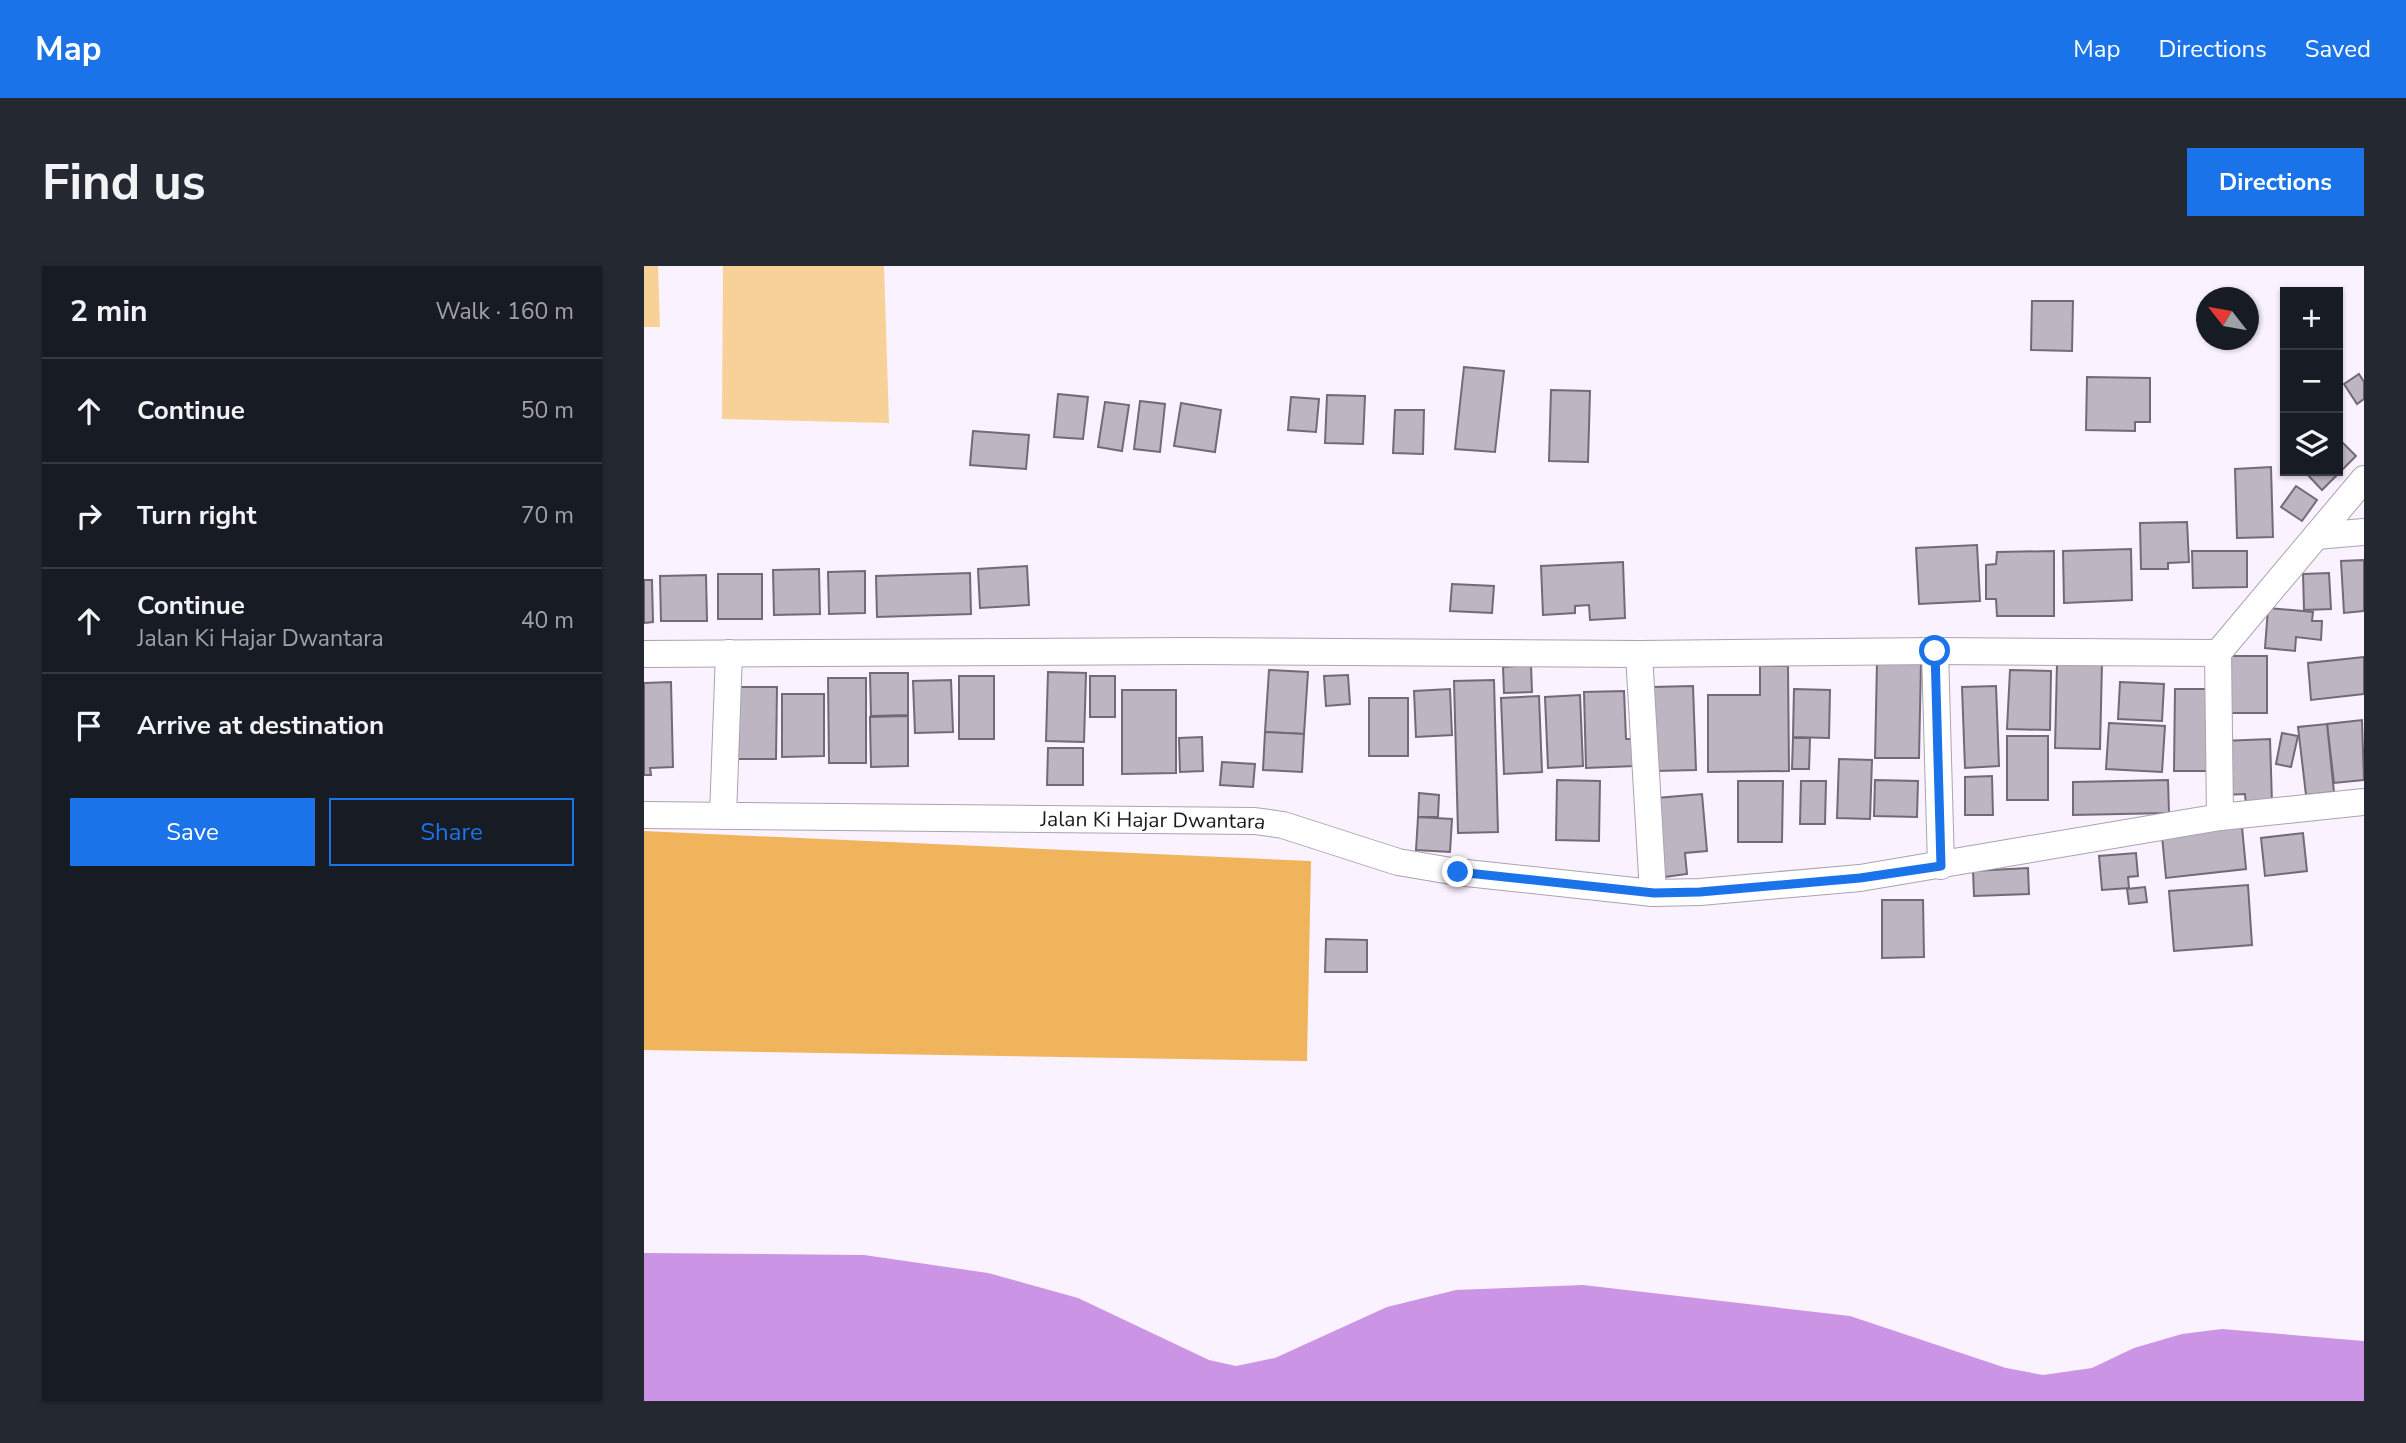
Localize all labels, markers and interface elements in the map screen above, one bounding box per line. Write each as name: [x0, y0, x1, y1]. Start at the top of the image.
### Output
text: Map: [35, 27, 102, 72]
text: Map: [2073, 33, 2120, 65]
text: Directions: [2158, 33, 2267, 65]
text: Saved: [2305, 33, 2371, 65]
button: Directions: [2187, 148, 2364, 216]
text: Find us: [42, 149, 206, 216]
north arrow: [2196, 287, 2259, 350]
map controls: [2280, 287, 2343, 476]
button: +: [2280, 287, 2343, 350]
text: 2 min: [70, 291, 148, 332]
text: Walk · 160 m: [435, 296, 574, 327]
button: −: [2280, 350, 2343, 413]
icon: ahead: [70, 392, 108, 430]
text: Continue: [137, 393, 245, 428]
text: 50 m: [521, 395, 574, 426]
button: layers: [2280, 413, 2343, 476]
icon: right: [70, 497, 108, 535]
text: Turn right: [137, 498, 256, 533]
text: 70 m: [521, 500, 574, 531]
text: Continue: [137, 588, 245, 623]
icon: ahead: [70, 602, 108, 640]
text: 40 m: [521, 605, 574, 636]
text: Jalan Ki Hajar Dwantara: [137, 623, 384, 654]
route start: [1919, 635, 1950, 666]
icon: arrive: [70, 707, 108, 745]
text: Arrive at destination: [137, 708, 384, 743]
button: Save: [70, 798, 315, 866]
button: Share: [329, 798, 574, 866]
street label: Jalan Ki Hajar Dwantara: [1039, 805, 1268, 836]
route end: [1442, 856, 1473, 887]

